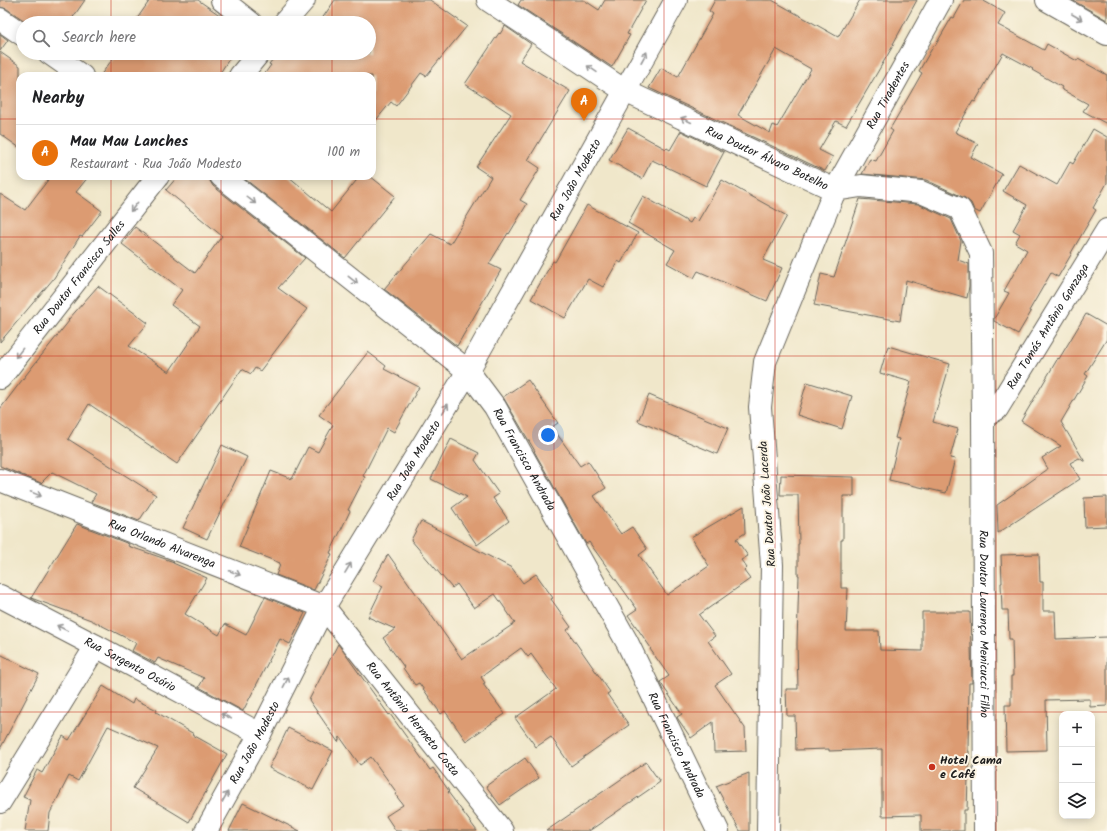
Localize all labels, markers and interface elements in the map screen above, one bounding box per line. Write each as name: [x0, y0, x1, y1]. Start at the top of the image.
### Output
one-way arrow: [1071, 14, 1083, 22]
search box: [16, 16, 376, 60]
text: Search here: [62, 26, 136, 50]
icon: search: [30, 27, 52, 49]
one-way arrow: [640, 51, 648, 63]
street label: Rua Tiradentes: [862, 58, 915, 133]
one-way arrow: [587, 65, 598, 73]
text: Nearby: [32, 85, 84, 112]
pin: A: [571, 88, 597, 121]
one-way arrow: [681, 116, 693, 123]
street label: Rua Doutor Álvaro Botelho: [702, 121, 832, 196]
text: Mau Mau Lanches: [70, 130, 188, 154]
street label: Rua João Modesto: [545, 135, 606, 225]
text: A: [41, 142, 49, 163]
text: 100 m: [327, 142, 360, 163]
text: Restaurant · Rua João Modesto: [70, 154, 242, 175]
one-way arrow: [246, 196, 257, 204]
one-way arrow: [130, 201, 138, 212]
street label: Rua Doutor Francisco Salles: [28, 216, 130, 339]
street label: Rua Tomás Antônio Gonzaga: [1002, 260, 1094, 393]
one-way arrow: [348, 276, 359, 285]
one-way arrow: [15, 348, 24, 359]
one-way arrow: [441, 403, 449, 415]
street label: Rua Francisco Andrada: [487, 405, 561, 515]
street label: Rua João Modesto: [382, 417, 446, 505]
your location: [538, 425, 558, 445]
street label: Rua Doutor João Lacerda: [754, 440, 781, 568]
one-way arrow: [30, 491, 42, 499]
street label: Rua Orlando Alvarenga: [105, 514, 219, 574]
street label: Rua Doutor Lourenço Menicucci Filho: [974, 530, 993, 718]
one-way arrow: [344, 563, 352, 574]
one-way arrow: [229, 569, 241, 577]
one-way arrow: [56, 624, 68, 631]
street label: Rua Sargento Osório: [81, 632, 179, 697]
street label: Rua Antônio Hermeto Costa: [361, 658, 464, 781]
one-way arrow: [283, 677, 291, 689]
street label: Rua Francisco Andrada: [643, 689, 710, 802]
street label: Rua João Modesto: [225, 698, 285, 788]
one-way arrow: [220, 711, 232, 719]
map controls: [1059, 711, 1095, 819]
button: +: [1059, 711, 1095, 747]
button: −: [1059, 747, 1095, 783]
place label: Hotel Cama e Café: [940, 751, 1002, 784]
marker: Hotel Cama e Café: [927, 762, 937, 772]
button: layers: [1059, 783, 1095, 819]
one-way arrow: [222, 791, 230, 803]

